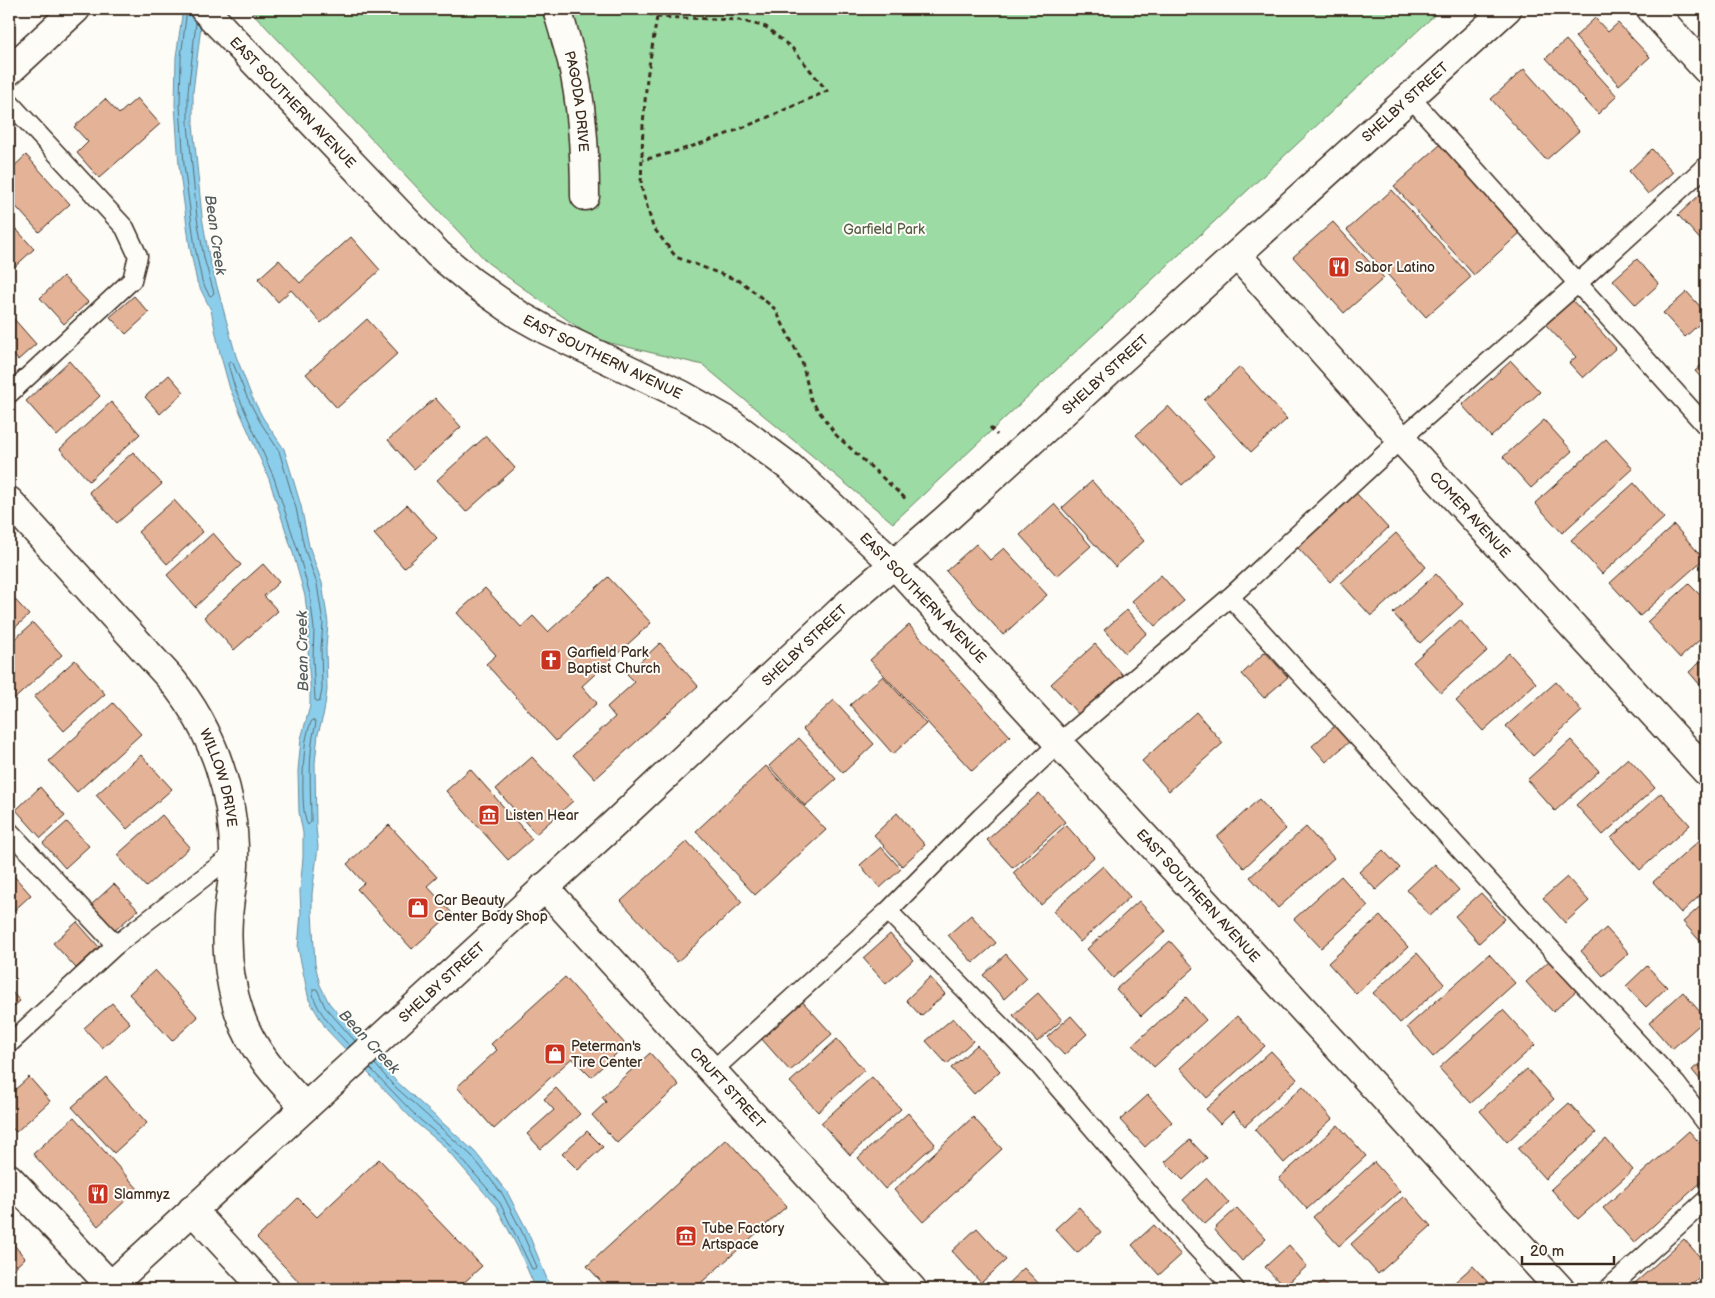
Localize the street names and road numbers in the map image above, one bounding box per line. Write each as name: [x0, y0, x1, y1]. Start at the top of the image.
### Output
street label: EAST SOUTHERN AVENUE: [227, 33, 360, 171]
street label: PAGODA DRIVE: [561, 49, 592, 152]
street label: SHELBY STREET: [1358, 58, 1452, 145]
street label: EAST SOUTHERN AVENUE: [520, 311, 685, 402]
street label: SHELBY STREET: [1059, 330, 1152, 418]
street label: COMER AVENUE: [1427, 468, 1514, 561]
street label: EAST SOUTHERN AVENUE: [856, 529, 990, 667]
street label: SHELBY STREET: [758, 601, 851, 689]
street label: WILLOW DRIVE: [196, 726, 241, 828]
street label: EAST SOUTHERN AVENUE: [1133, 825, 1264, 966]
street label: SHELBY STREET: [395, 938, 489, 1026]
street label: CRUFT STREET: [686, 1044, 769, 1132]

